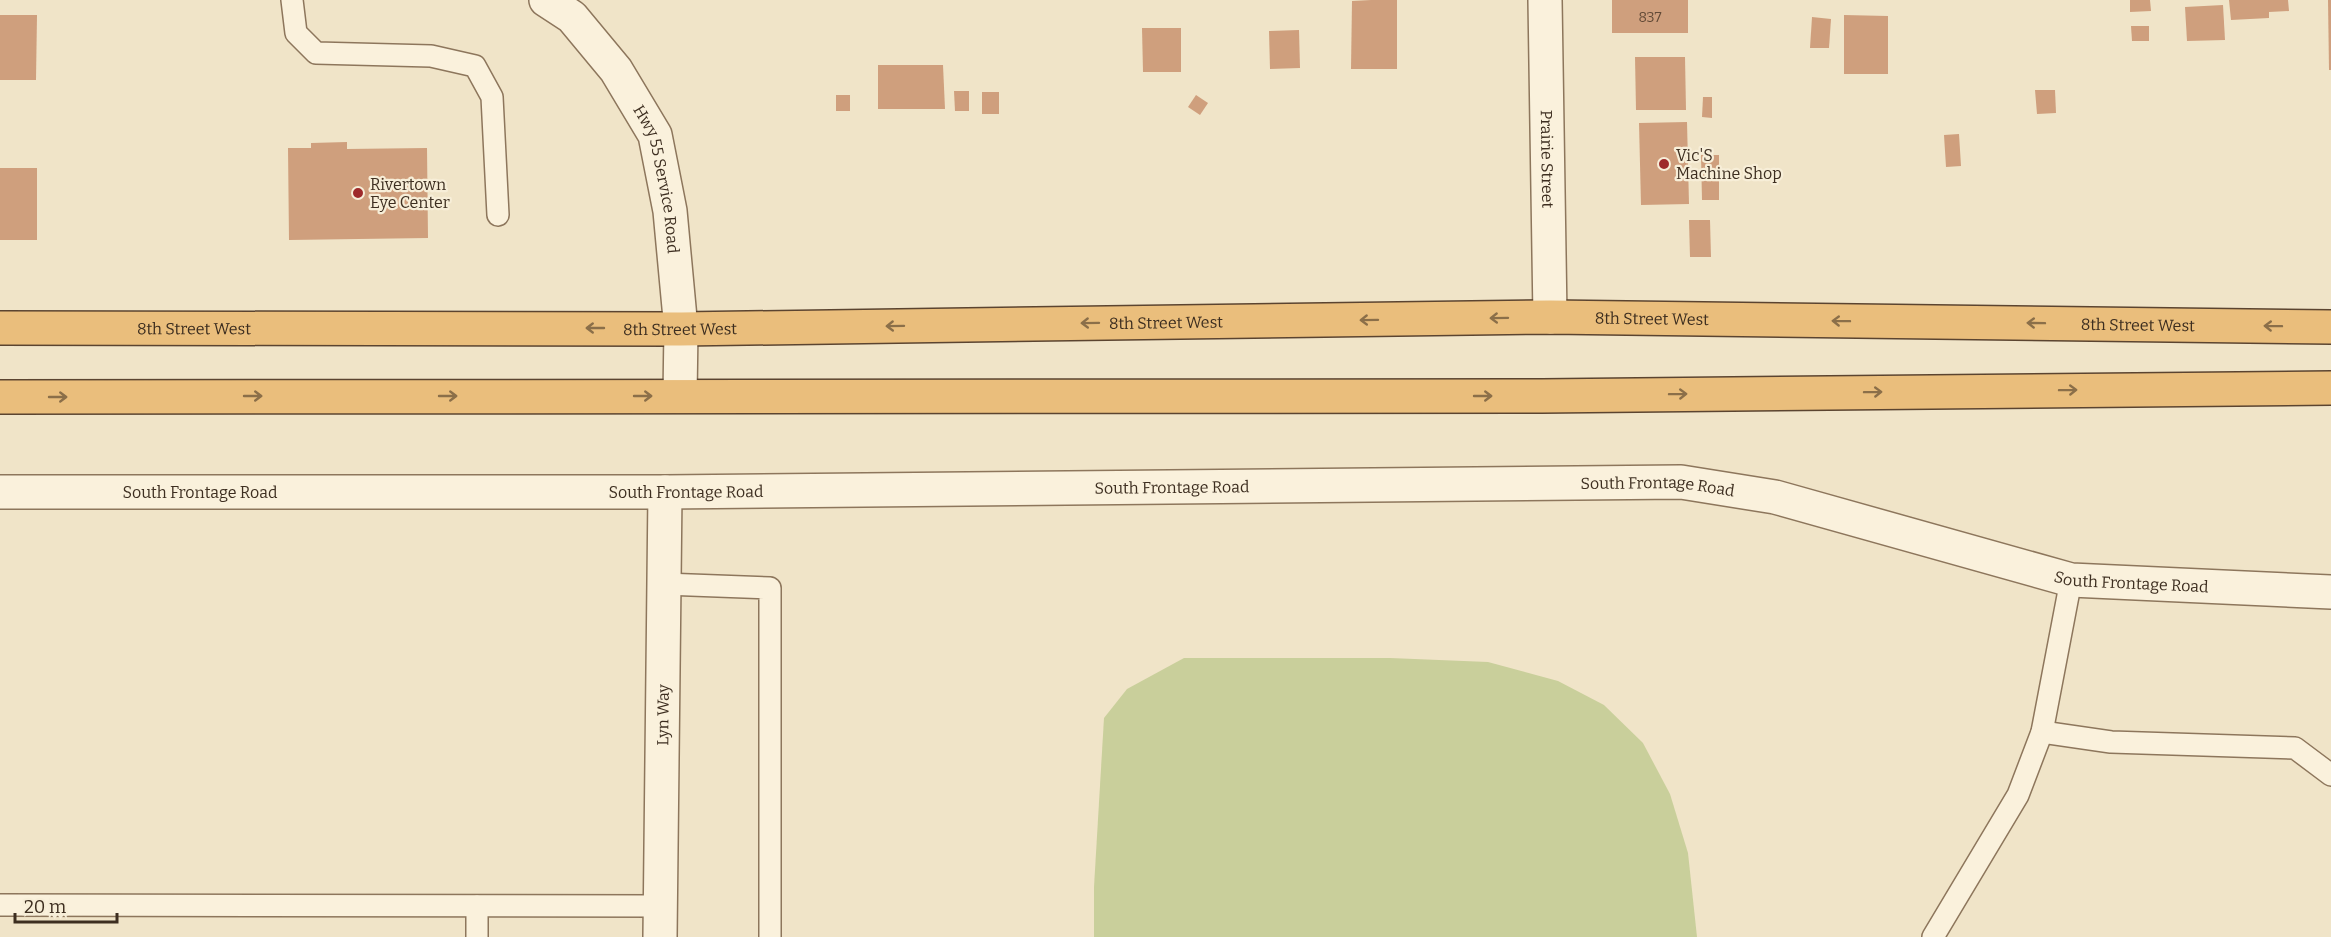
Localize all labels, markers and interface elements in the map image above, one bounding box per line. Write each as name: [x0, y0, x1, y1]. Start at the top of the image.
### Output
house number: 837: [1638, 9, 1662, 26]
street label: Hwy 55 Service Road: [629, 102, 683, 255]
street label: Prairie Street: [1537, 110, 1557, 209]
place label: Vic'S Machine Shop: [1676, 146, 1782, 183]
marker: Vic'S Machine Shop: [1657, 157, 1671, 171]
place label: Rivertown Eye Center: [370, 175, 450, 212]
marker: Rivertown Eye Center: [351, 186, 365, 200]
street label: 8th Street West: [1595, 309, 1709, 329]
one-way arrow: [1489, 312, 1509, 324]
street label: 8th Street West: [1109, 313, 1223, 333]
one-way arrow: [1359, 314, 1379, 325]
one-way arrow: [1831, 315, 1851, 327]
street label: 8th Street West: [2081, 315, 2195, 335]
one-way arrow: [1080, 317, 1100, 329]
one-way arrow: [2026, 317, 2046, 329]
street label: 8th Street West: [137, 319, 251, 338]
street label: 8th Street West: [623, 319, 737, 339]
one-way arrow: [885, 320, 905, 332]
one-way arrow: [2263, 321, 2283, 332]
one-way arrow: [585, 322, 605, 334]
one-way arrow: [2057, 384, 2077, 396]
one-way arrow: [1862, 386, 1882, 398]
one-way arrow: [1667, 388, 1687, 400]
one-way arrow: [243, 390, 263, 402]
one-way arrow: [438, 390, 458, 402]
one-way arrow: [633, 390, 653, 402]
one-way arrow: [1472, 390, 1492, 402]
one-way arrow: [48, 391, 68, 403]
street label: South Frontage Road: [1580, 472, 1737, 501]
street label: South Frontage Road: [1094, 477, 1250, 498]
street label: South Frontage Road: [609, 482, 764, 502]
street label: South Frontage Road: [123, 483, 278, 502]
street label: South Frontage Road: [2052, 567, 2210, 596]
street label: Lyn Way: [653, 684, 673, 746]
scale bar: [15, 886, 117, 924]
text: 20 m: [24, 896, 66, 918]

